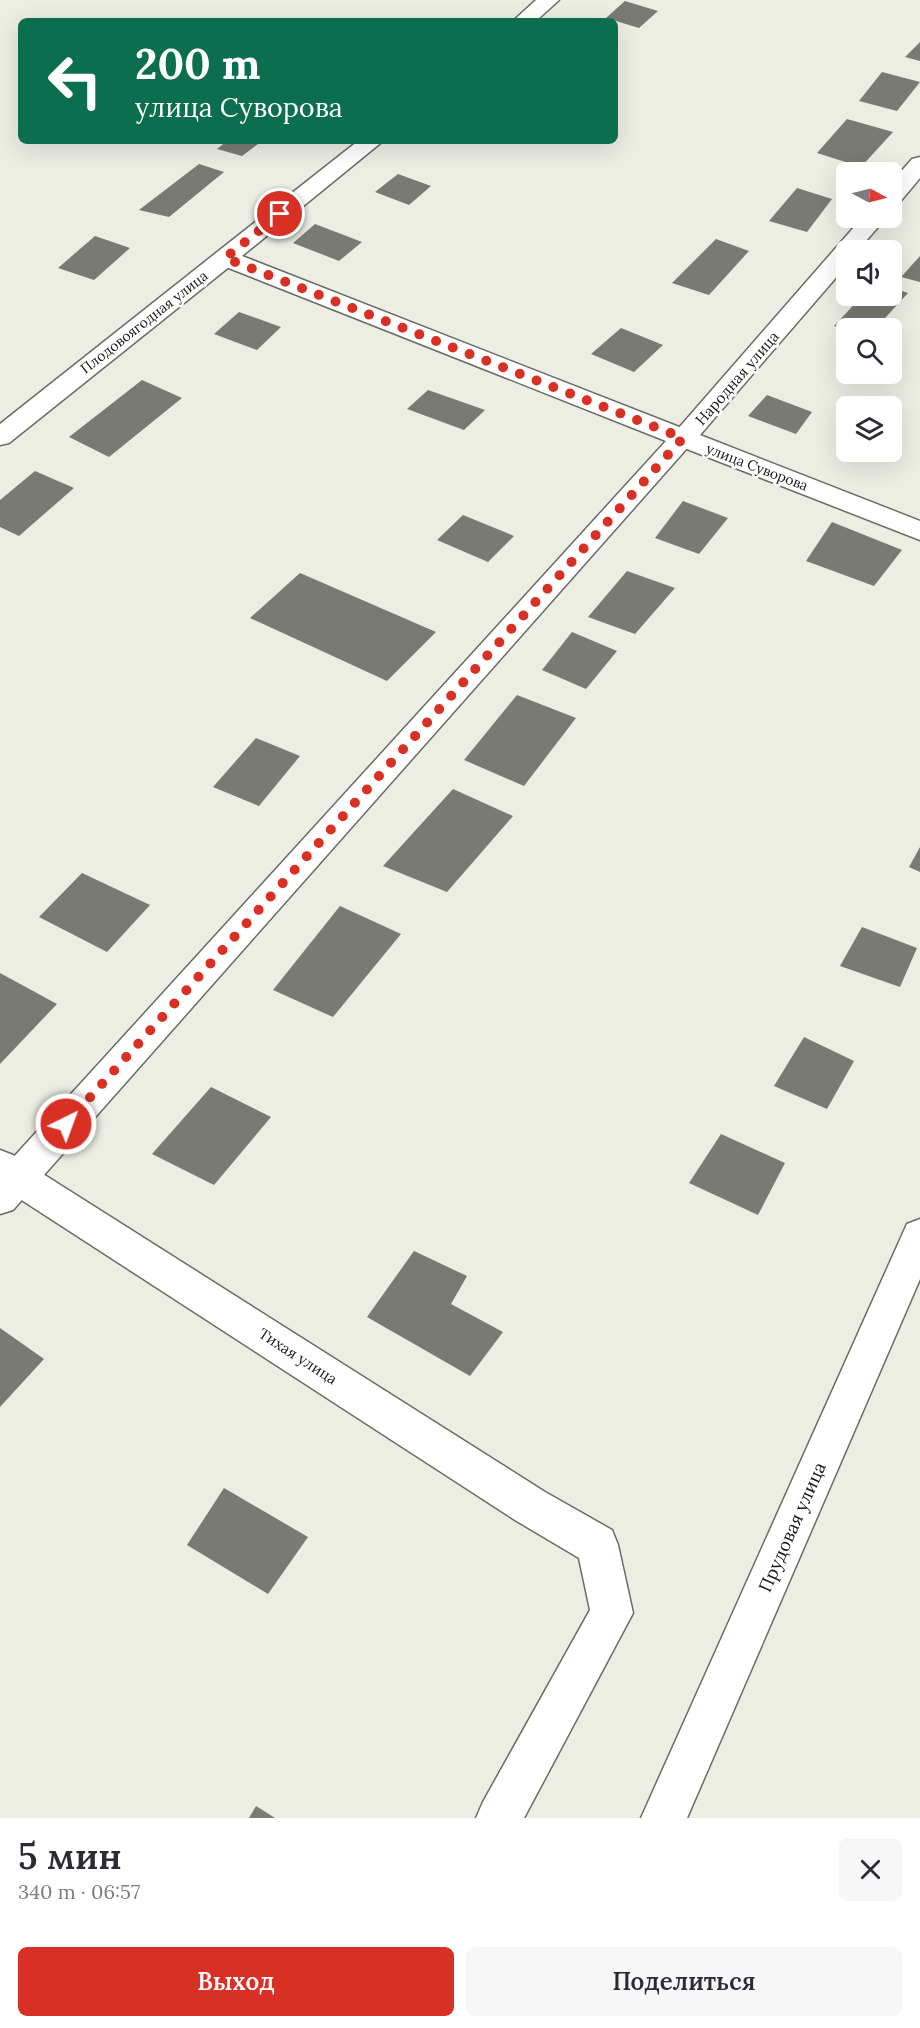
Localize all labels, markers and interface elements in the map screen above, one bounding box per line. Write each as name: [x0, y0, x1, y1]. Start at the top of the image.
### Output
text: 200 m: [135, 37, 261, 91]
icon: left: [36, 42, 114, 120]
text: улица Суворова: [135, 90, 343, 124]
north arrow: [836, 162, 902, 228]
map controls: [836, 162, 902, 462]
pin: [254, 188, 305, 239]
icon: arrive: [263, 197, 296, 230]
button: sound: [836, 240, 902, 306]
street label: Плодовоягодная улица: [77, 267, 211, 377]
button: search: [836, 318, 902, 384]
street label: Народная улица: [691, 327, 783, 429]
button: layers: [836, 396, 902, 462]
street label: улица Суворова: [704, 439, 810, 495]
position arrow: [34, 1092, 98, 1156]
street label: Тихая улица: [255, 1324, 341, 1389]
street label: Прудовая улица: [753, 1458, 831, 1596]
text: 5 мин: [18, 1833, 122, 1879]
button: close: [839, 1838, 902, 1901]
text: 340 m · 06:57: [18, 1879, 140, 1904]
button: Выход: [18, 1947, 454, 2016]
button: Поделиться: [466, 1947, 902, 2016]

